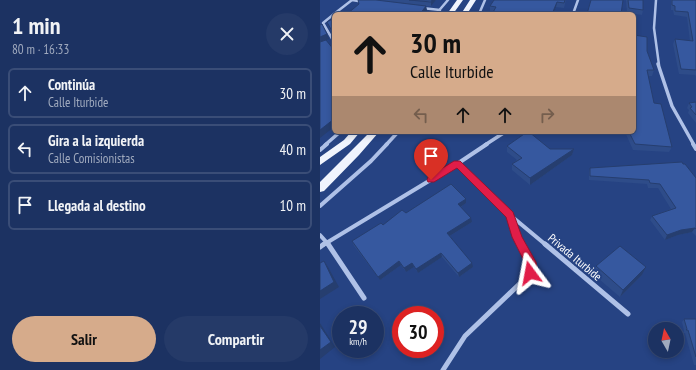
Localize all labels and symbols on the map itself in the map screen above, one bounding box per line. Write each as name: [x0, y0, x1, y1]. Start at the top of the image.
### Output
pin: [414, 139, 448, 180]
street label: Privada Iturbide: [545, 230, 605, 284]
position arrow: [509, 252, 551, 294]
speed limit sign: 30: [392, 306, 444, 358]
north arrow: [648, 322, 684, 358]

